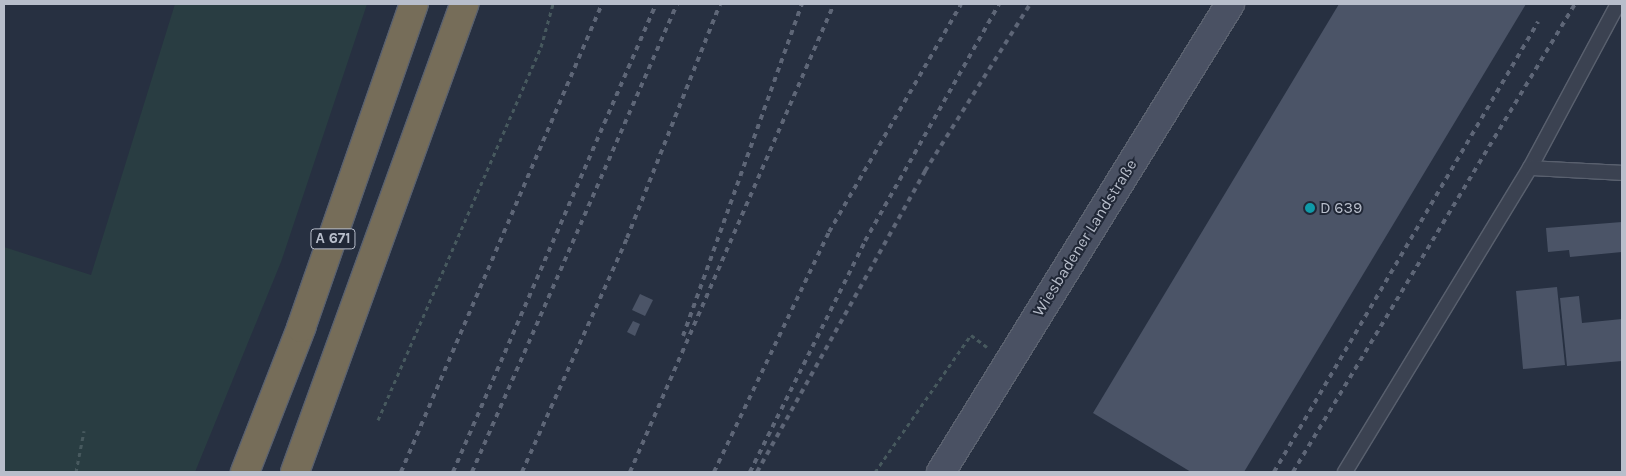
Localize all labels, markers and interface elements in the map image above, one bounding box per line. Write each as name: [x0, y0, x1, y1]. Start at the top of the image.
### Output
street label: Wiesbadener Landstraße: [1029, 156, 1141, 320]
place label: D 639: [1320, 198, 1362, 218]
marker: D 639: [1304, 202, 1316, 214]
road number: A 671: [309, 226, 357, 252]

